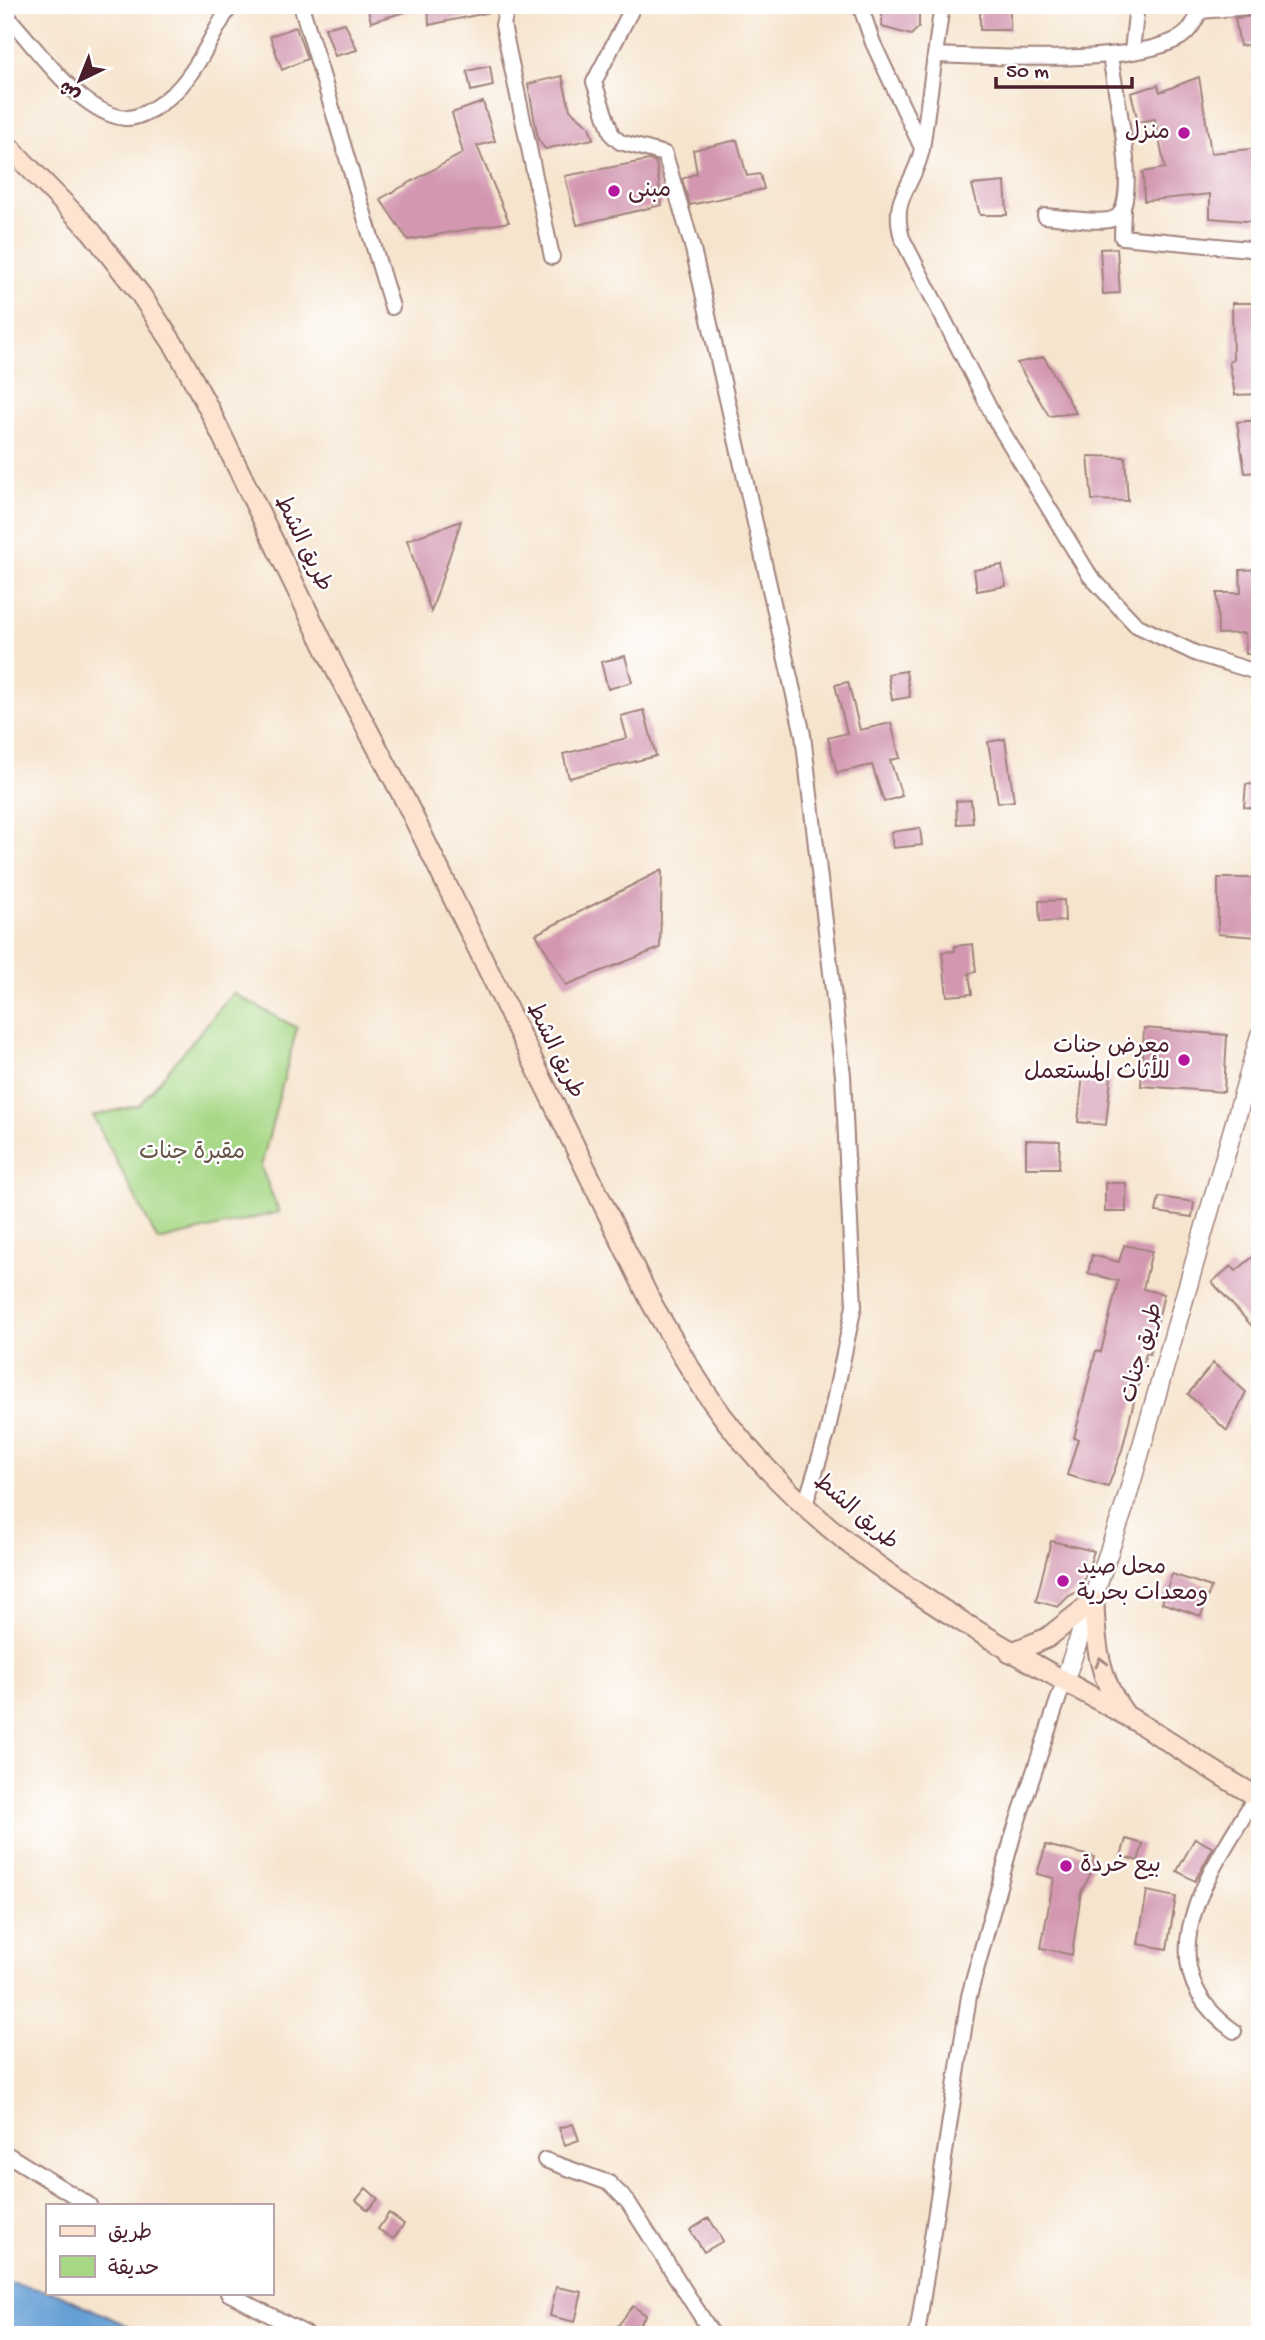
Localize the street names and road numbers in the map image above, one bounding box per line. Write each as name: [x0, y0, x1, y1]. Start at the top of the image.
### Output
street label: طريق الشط: [267, 491, 337, 597]
street label: طريق الشط: [519, 998, 589, 1104]
street label: طريق جنات: [1116, 1300, 1170, 1406]
street label: طريق الشط: [807, 1469, 903, 1557]

